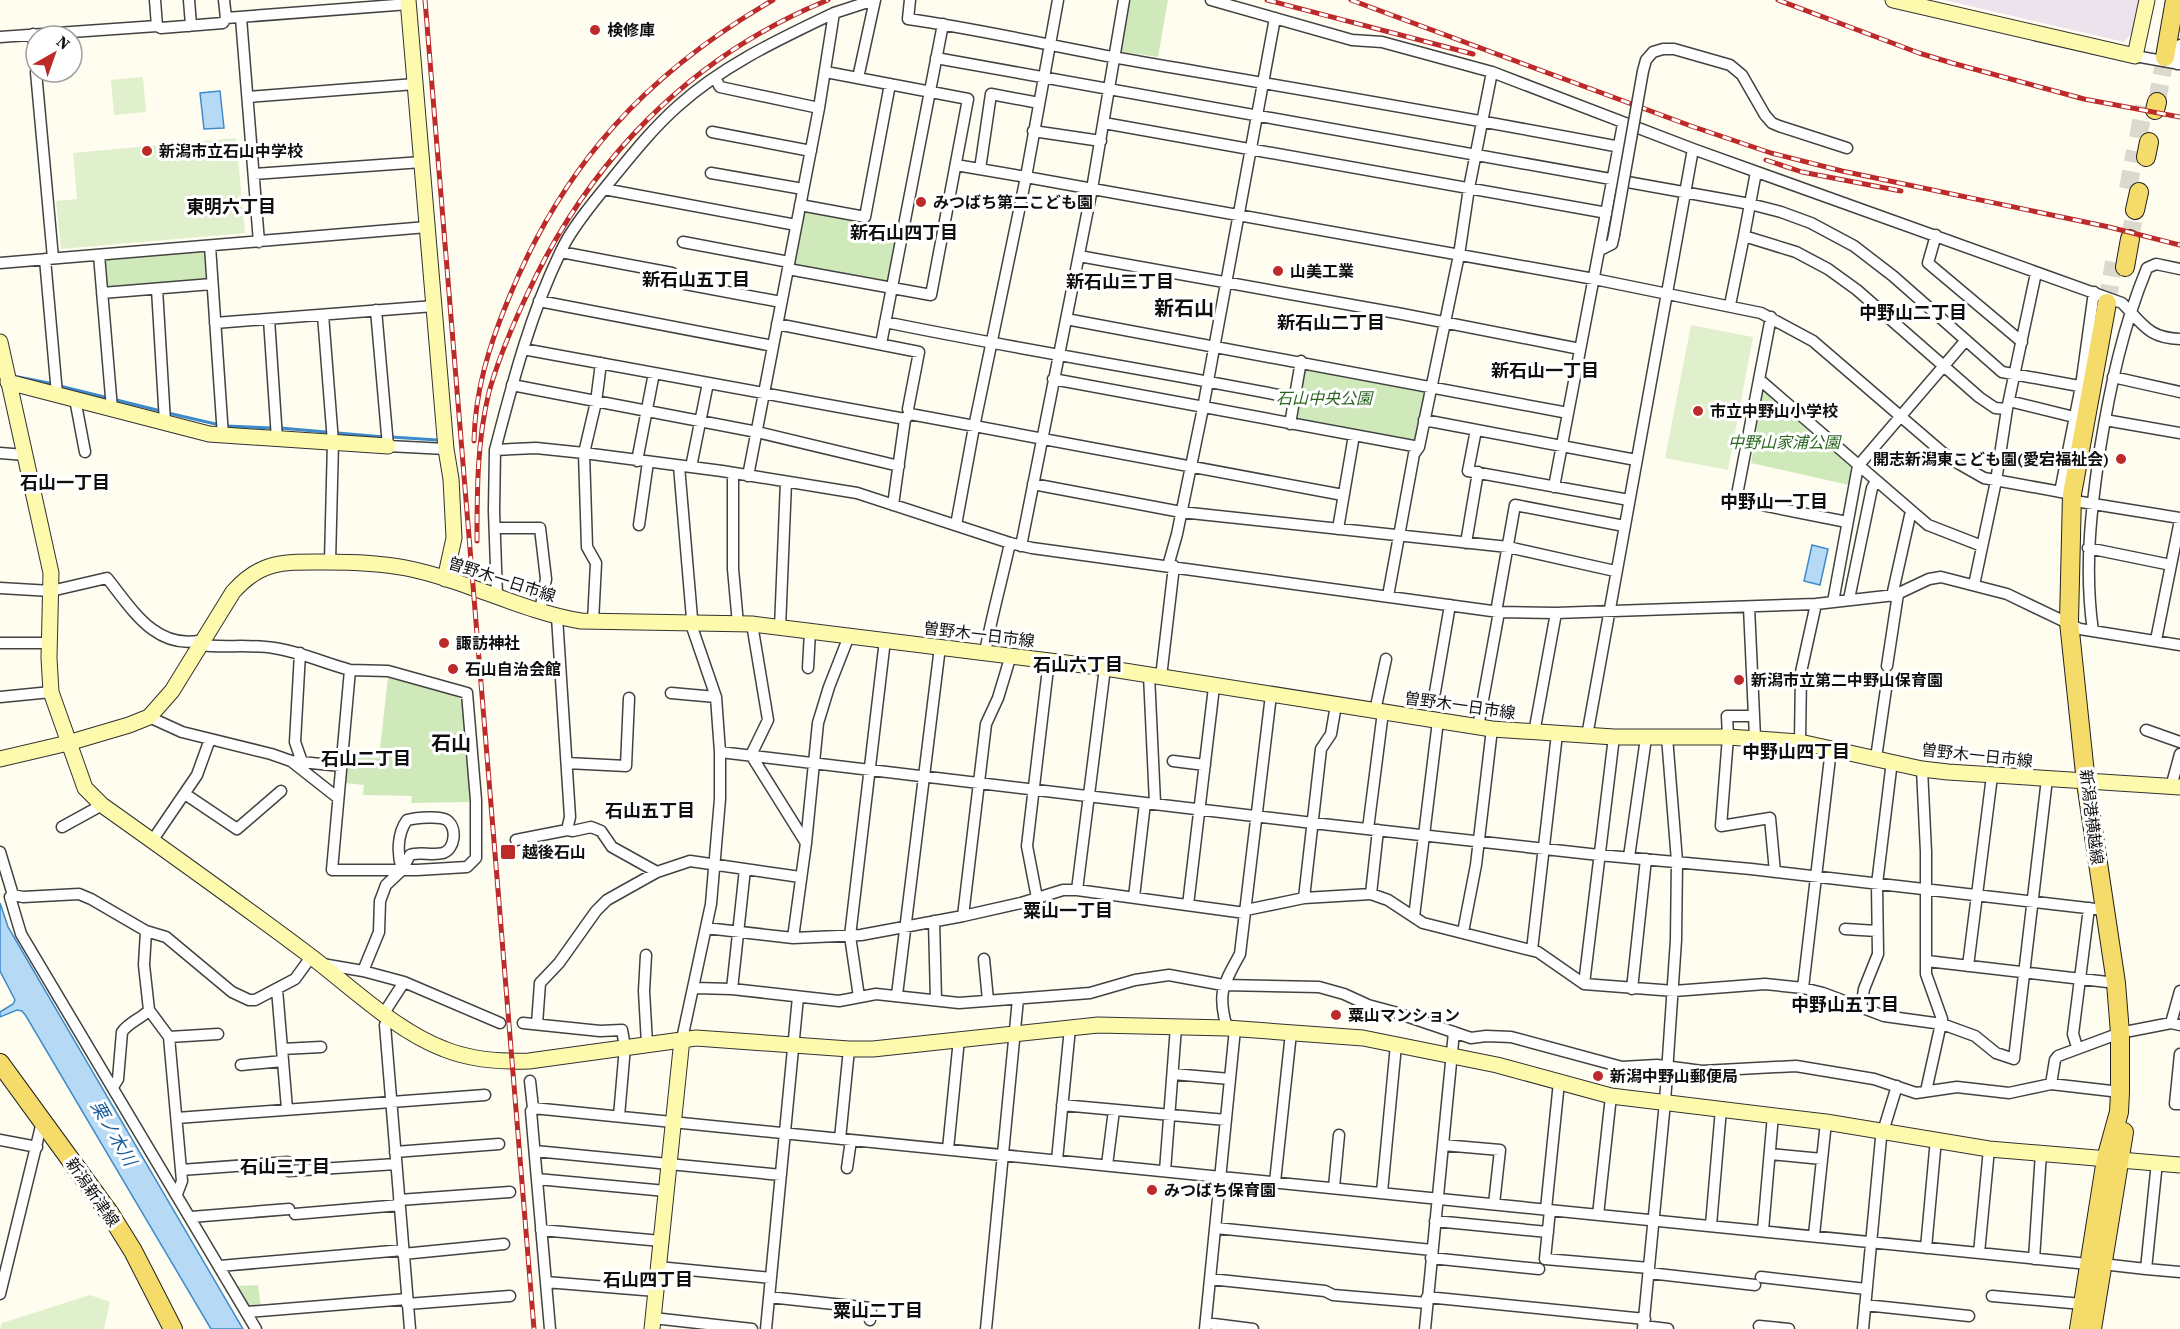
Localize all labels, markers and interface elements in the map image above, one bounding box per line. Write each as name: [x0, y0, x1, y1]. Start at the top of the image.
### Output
place label: 検修庫: [607, 19, 655, 41]
marker: 検修庫: [588, 23, 602, 37]
north arrow: [24, 24, 84, 84]
text: N: [52, 30, 75, 55]
place label: 新潟市立石山中学校: [159, 140, 303, 162]
marker: 新潟市立石山中学校: [140, 144, 154, 158]
place label: みつばち第二こども園: [933, 191, 1093, 213]
district label: 東明六丁目: [186, 194, 276, 219]
marker: みつばち第二こども園: [914, 195, 928, 209]
district label: 新石山四丁目: [850, 220, 958, 245]
place label: 山美工業: [1290, 260, 1354, 282]
marker: 山美工業: [1271, 264, 1285, 278]
district label: 新石山五丁目: [642, 267, 750, 292]
district label: 新石山三丁目: [1066, 269, 1174, 294]
district label: 新石山: [1154, 294, 1214, 322]
district label: 中野山二丁目: [1859, 300, 1967, 325]
district label: 新石山二丁目: [1277, 310, 1385, 335]
district label: 新石山一丁目: [1491, 358, 1599, 383]
park label: 石山中央公園: [1276, 387, 1374, 409]
place label: 市立中野山小学校: [1710, 400, 1838, 422]
marker: 市立中野山小学校: [1691, 404, 1705, 418]
park label: 中野山家浦公園: [1728, 431, 1842, 453]
place label: 開志新潟東こども園(愛宕福祉会): [1873, 448, 2109, 470]
marker: 開志新潟東こども園(愛宕福祉会): [2114, 452, 2128, 466]
district label: 石山一丁目: [20, 470, 110, 495]
district label: 中野山一丁目: [1720, 489, 1828, 514]
street label: 曽野木一日市線: [445, 551, 559, 607]
street label: 曽野木一日市線: [922, 616, 1036, 652]
place label: 諏訪神社: [456, 632, 520, 654]
marker: 諏訪神社: [437, 636, 451, 650]
district label: 石山六丁目: [1033, 652, 1123, 677]
place label: 石山自治会館: [465, 658, 561, 680]
marker: 石山自治会館: [446, 662, 460, 676]
place label: 新潟市立第二中野山保育園: [1751, 669, 1943, 691]
marker: 新潟市立第二中野山保育園: [1732, 673, 1746, 687]
street label: 曽野木一日市線: [1403, 686, 1517, 724]
district label: 石山: [431, 729, 471, 757]
street label: 曽野木一日市線: [1920, 738, 2034, 772]
district label: 中野山四丁目: [1742, 739, 1850, 764]
district label: 石山二丁目: [321, 746, 411, 771]
street label: 新潟港横越線: [2075, 768, 2109, 866]
district label: 石山五丁目: [605, 798, 695, 823]
place label: 越後石山: [522, 841, 586, 863]
marker: 越後石山: [499, 843, 517, 861]
district label: 粟山一丁目: [1023, 898, 1113, 923]
district label: 中野山五丁目: [1791, 992, 1899, 1017]
place label: 粟山マンション: [1348, 1004, 1460, 1026]
marker: 粟山マンション: [1329, 1008, 1343, 1022]
place label: 新潟中野山郵便局: [1610, 1065, 1738, 1087]
marker: 新潟中野山郵便局: [1591, 1069, 1605, 1083]
water label: 栗ノ木川: [85, 1096, 144, 1172]
street label: 新潟新津線: [61, 1153, 125, 1231]
district label: 石山三丁目: [240, 1154, 330, 1179]
place label: みつばち保育園: [1164, 1179, 1276, 1201]
marker: みつばち保育園: [1145, 1183, 1159, 1197]
district label: 石山四丁目: [603, 1267, 693, 1292]
district label: 粟山二丁目: [833, 1298, 923, 1323]

